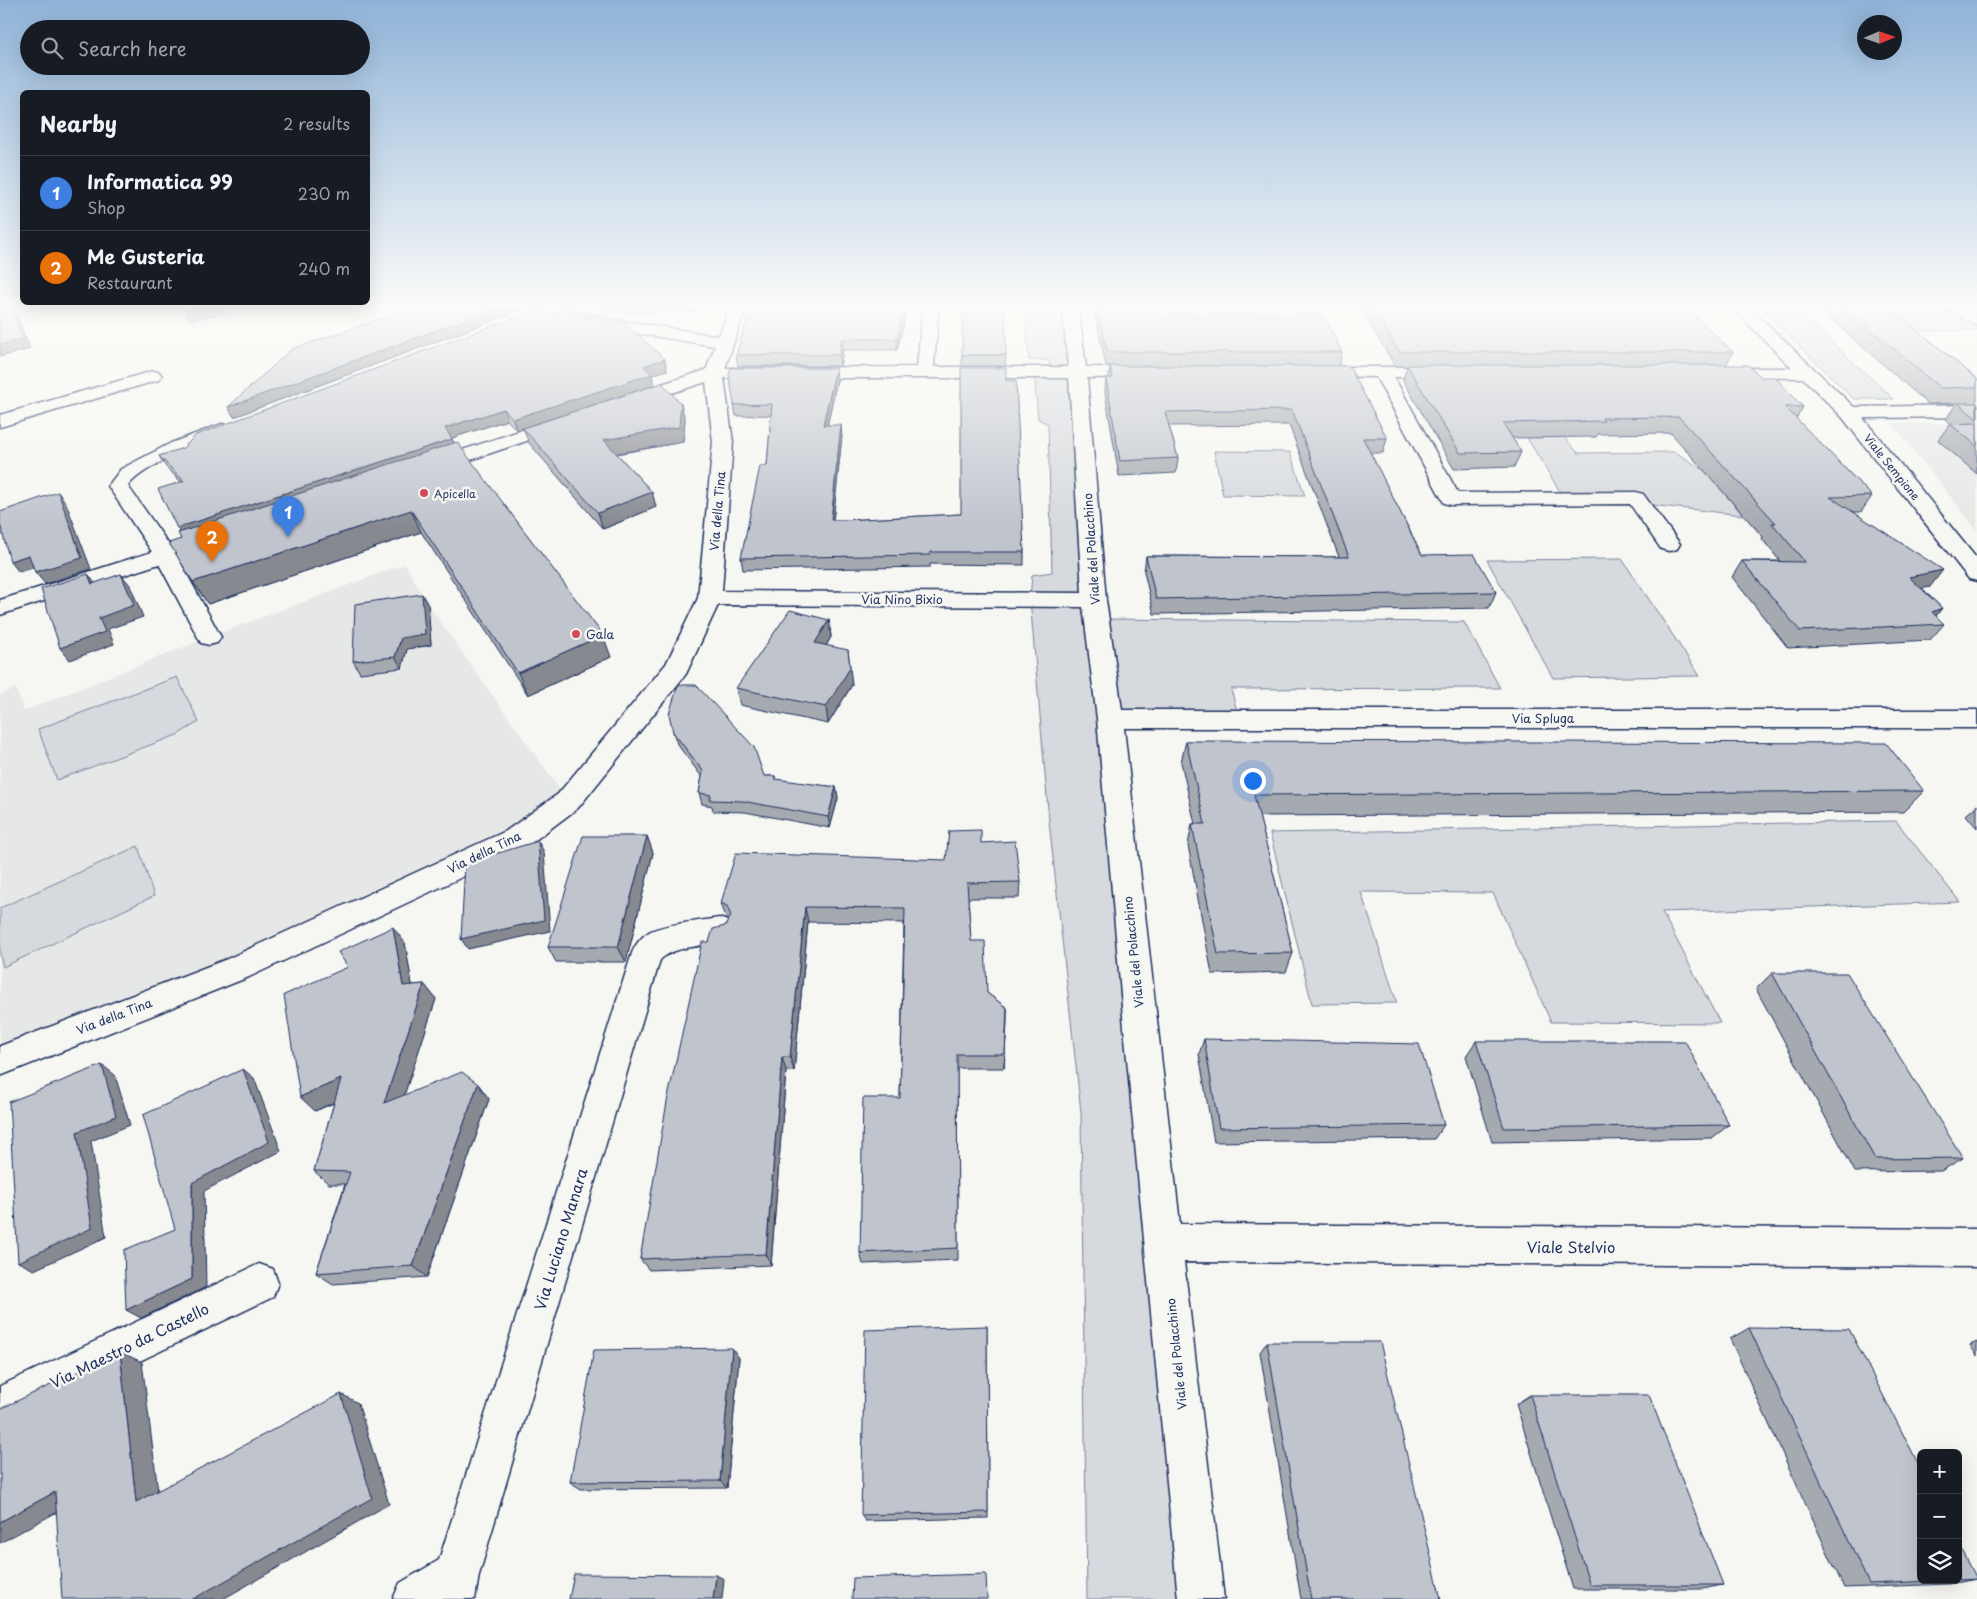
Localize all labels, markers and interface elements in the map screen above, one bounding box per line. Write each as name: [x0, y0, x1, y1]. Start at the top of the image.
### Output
north arrow: [1857, 15, 1902, 60]
search box: [20, 20, 370, 75]
icon: search: [38, 34, 66, 62]
text: Search here: [78, 34, 187, 62]
text: Nearby: [40, 107, 117, 139]
text: 2 results: [283, 111, 350, 135]
text: Informatica 99: [87, 167, 233, 195]
text: 1: [52, 181, 60, 205]
text: 230 m: [298, 181, 350, 205]
text: Shop: [87, 195, 125, 219]
text: Me Gusteria: [87, 242, 205, 270]
text: 2: [50, 256, 62, 280]
text: 240 m: [298, 256, 350, 280]
text: Restaurant: [87, 270, 173, 294]
street label: Viale Sempione: [1860, 430, 1924, 504]
street label: Via della Tina: [705, 470, 729, 552]
place label: Apicella: [434, 485, 476, 502]
marker: Apicella: [418, 487, 430, 499]
street label: Viale del Polacchino: [1078, 492, 1104, 605]
pin: 1: [272, 496, 304, 537]
pin: 2: [196, 521, 228, 562]
street label: Via Nino Bixio: [861, 590, 943, 608]
place label: Gala: [586, 625, 615, 643]
marker: Gala: [570, 628, 582, 640]
street label: Via Spluga: [1512, 709, 1575, 727]
your location: [1240, 768, 1266, 794]
street label: Via della Tina: [444, 826, 524, 878]
street label: Viale del Polacchino: [1118, 895, 1148, 1009]
street label: Via della Tina: [74, 993, 155, 1039]
street label: Via Luciano Manara: [527, 1165, 593, 1313]
street label: Viale Stelvio: [1527, 1235, 1615, 1258]
street label: Via Maestro da Castello: [46, 1296, 212, 1394]
street label: Viale del Polacchino: [1161, 1297, 1191, 1411]
map controls: [1917, 1449, 1962, 1584]
button: +: [1917, 1449, 1962, 1494]
button: −: [1917, 1494, 1962, 1539]
button: layers: [1917, 1539, 1962, 1584]

